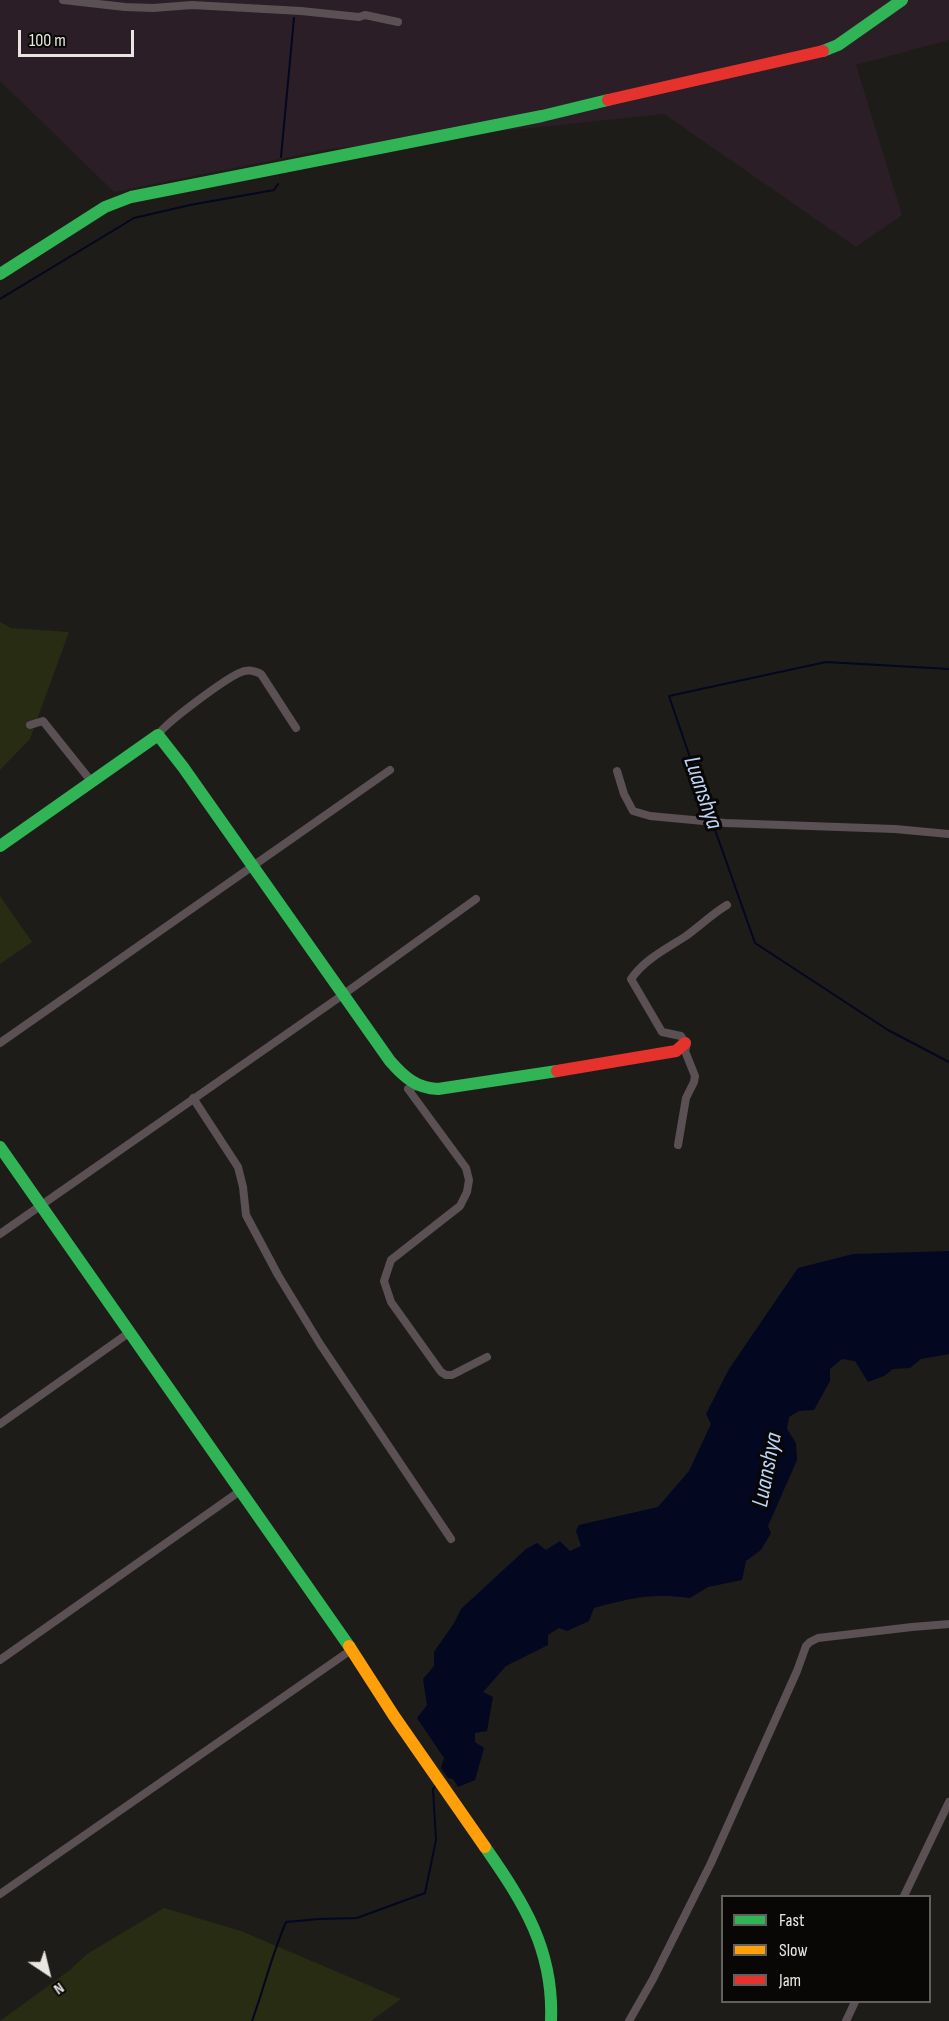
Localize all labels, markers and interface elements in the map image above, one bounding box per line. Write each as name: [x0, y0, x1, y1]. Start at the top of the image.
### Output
scale bar: [21, 18, 136, 56]
text: 100 m: [29, 30, 66, 51]
water label: Luanshya: [676, 753, 728, 833]
water label: Luanshya: [747, 1430, 789, 1510]
legend: [721, 1895, 931, 2003]
text: Fast: [779, 1910, 804, 1931]
text: Slow: [779, 1940, 808, 1961]
north arrow: [18, 1943, 78, 2003]
text: Jam: [779, 1970, 801, 1991]
text: N: [50, 1978, 68, 1998]

